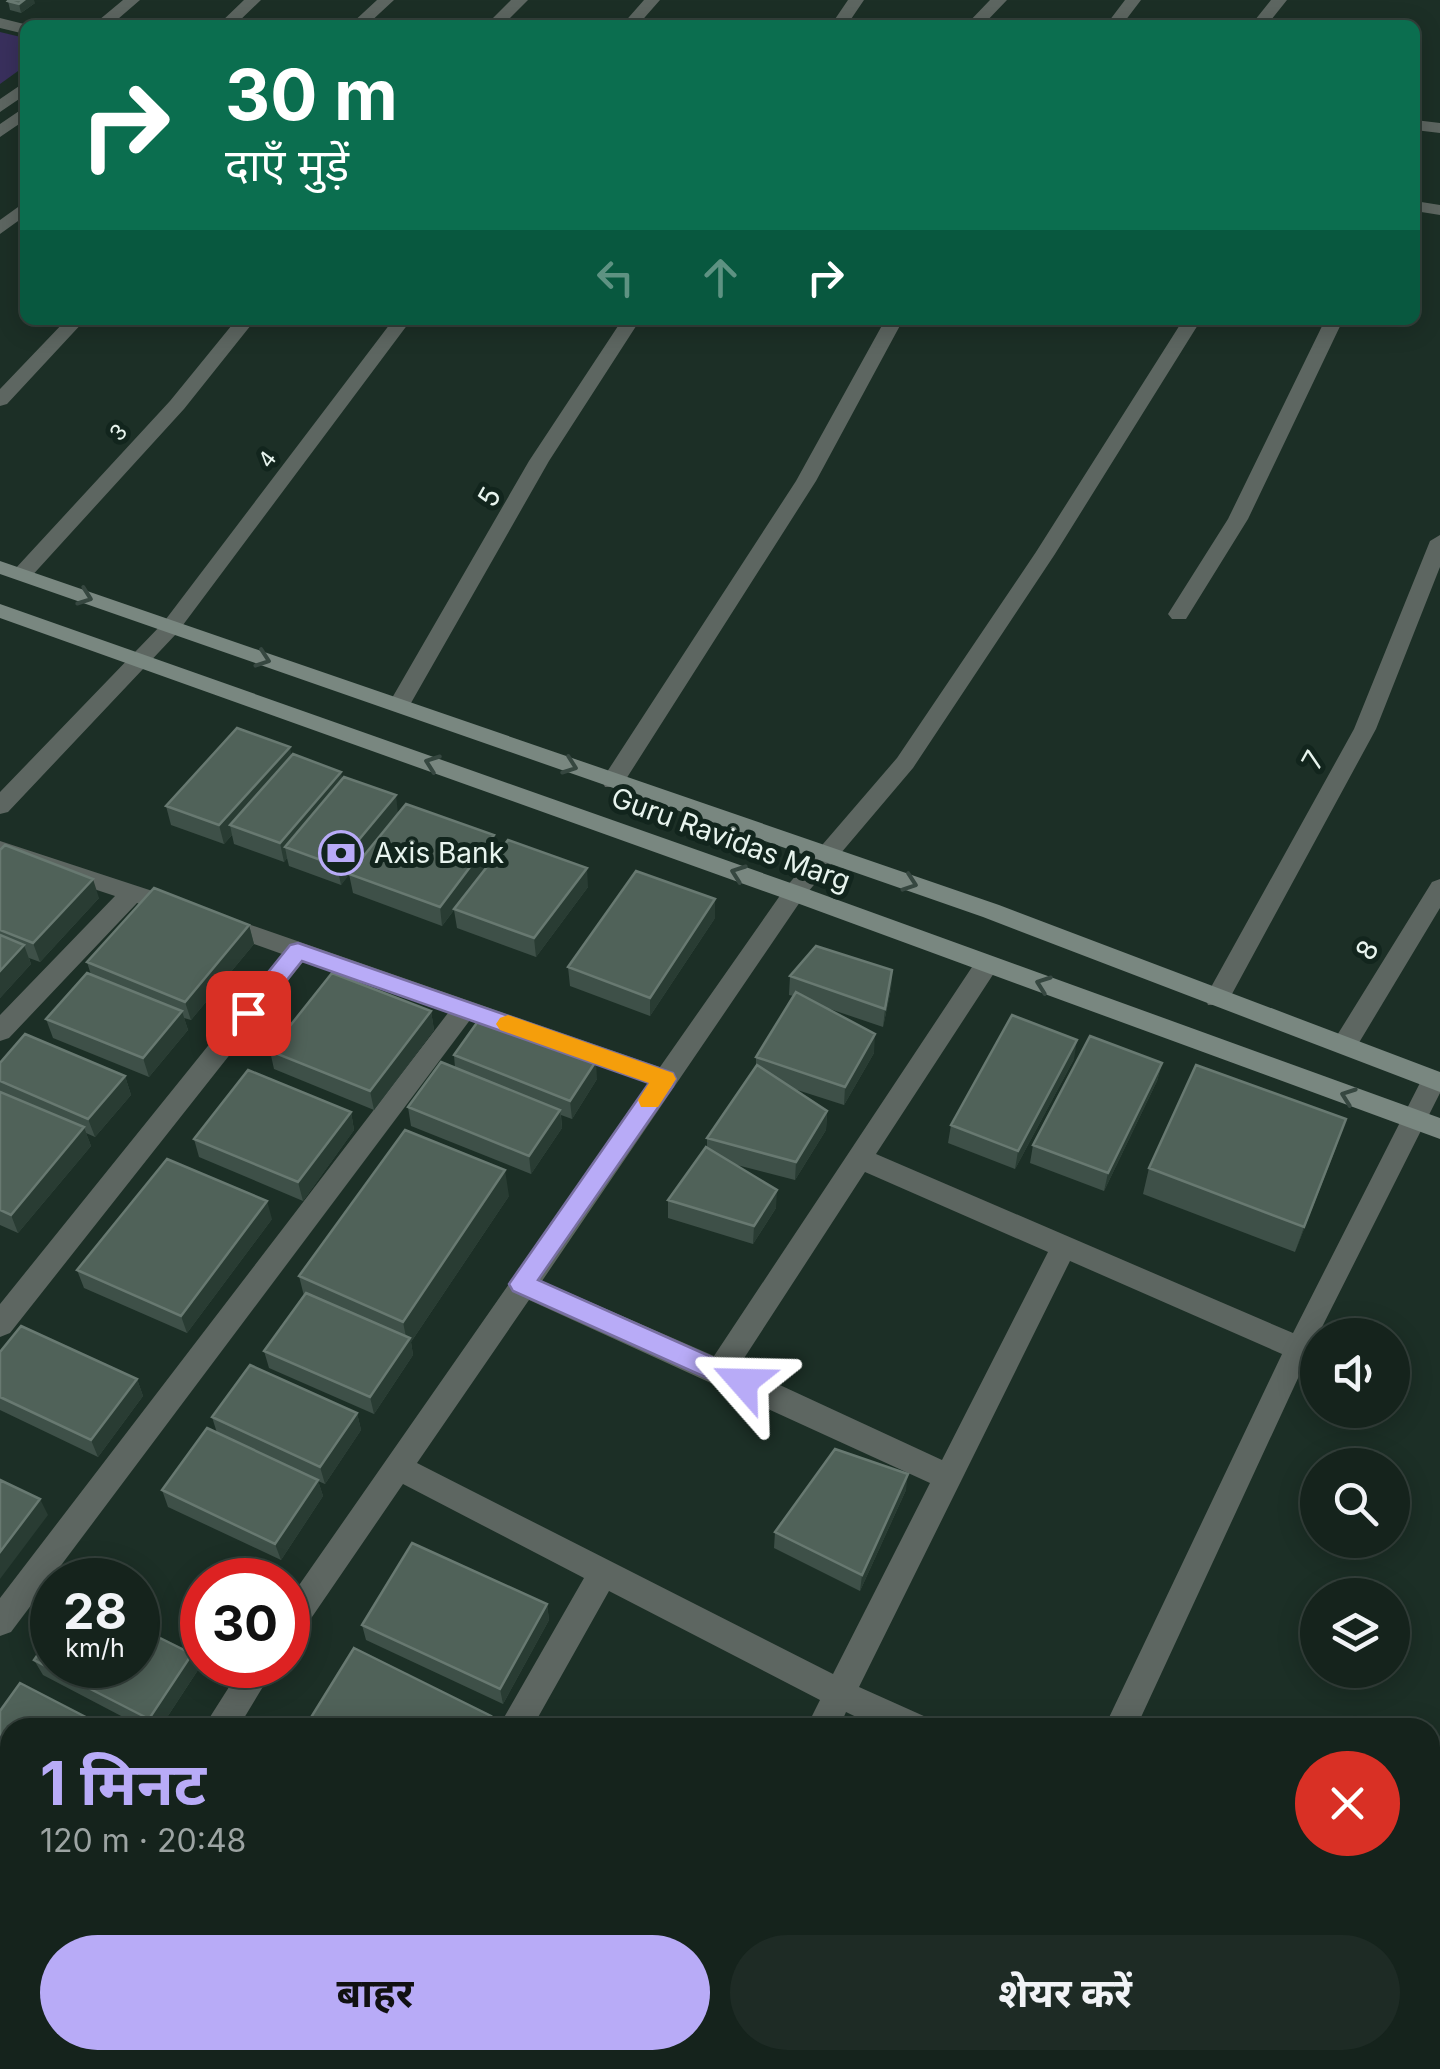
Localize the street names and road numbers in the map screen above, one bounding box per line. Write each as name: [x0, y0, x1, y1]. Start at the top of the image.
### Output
street label: 3: [104, 418, 132, 446]
street label: 4: [252, 445, 282, 473]
street label: 5: [470, 481, 508, 513]
street label: 7: [1294, 745, 1332, 775]
street label: Guru Ravidas Marg: [607, 780, 855, 898]
street label: 8: [1348, 934, 1386, 966]

